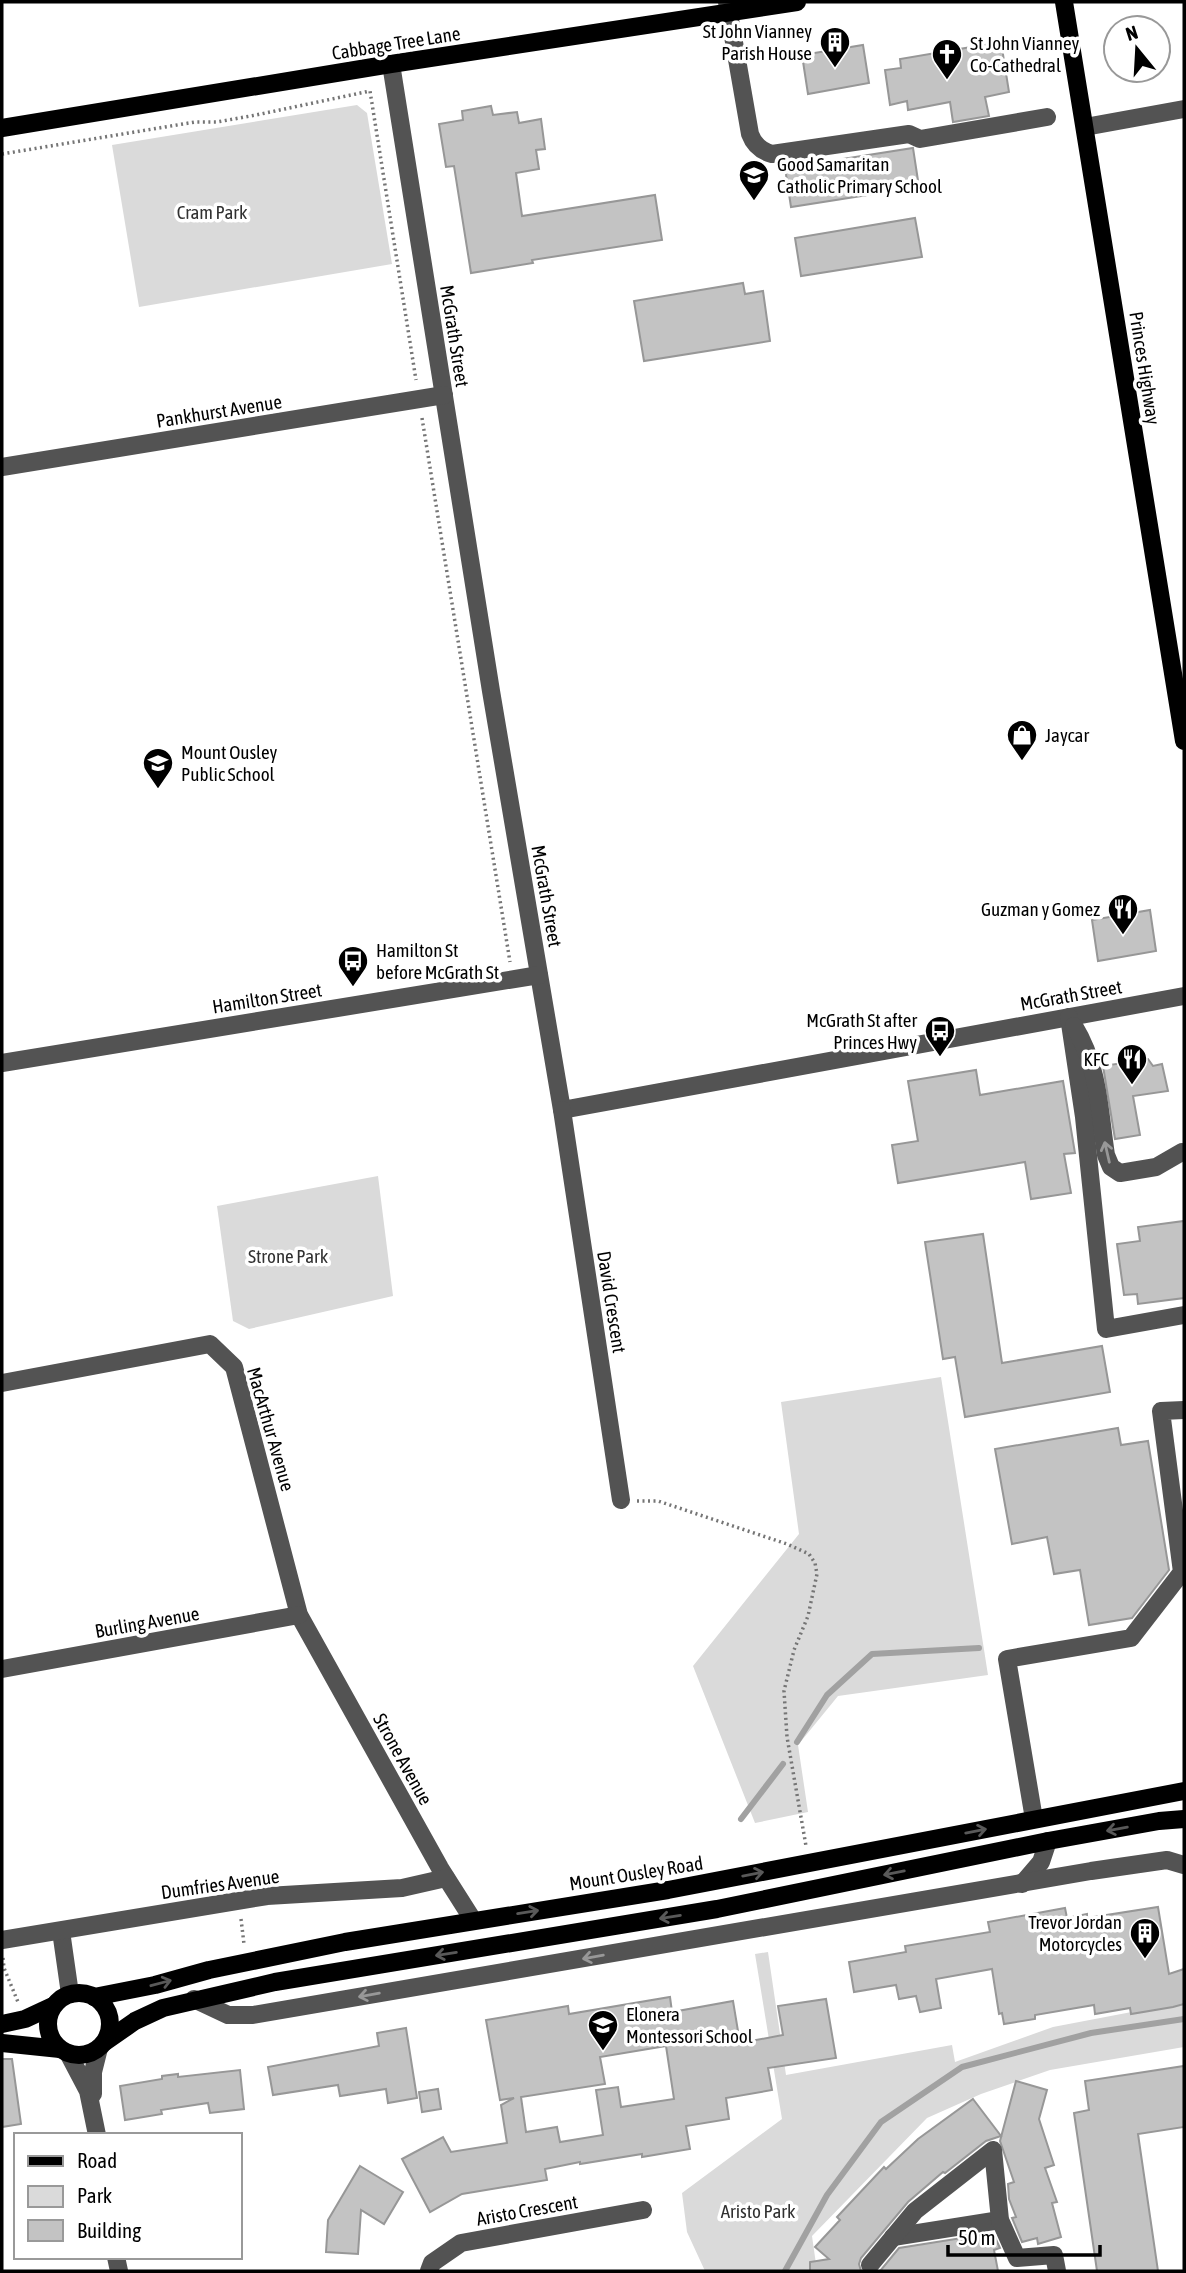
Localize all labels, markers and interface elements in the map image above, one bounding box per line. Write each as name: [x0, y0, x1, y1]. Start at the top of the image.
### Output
north arrow: [1102, 14, 1172, 84]
place label: St John Vianney Parish House: [703, 20, 812, 64]
text: N: [1123, 21, 1140, 45]
street label: Cabbage Tree Lane: [330, 22, 462, 64]
building icon: St John Vianney Parish House: [818, 25, 852, 69]
place label: St John Vianney Co-Cathedral: [970, 32, 1079, 76]
church icon: St John Vianney Co-Cathedral: [930, 37, 964, 81]
place label: Good Samaritan Catholic Primary School: [777, 153, 942, 197]
school or university icon: Good Samaritan Catholic Primary School: [737, 158, 771, 202]
park label: Cram Park: [177, 201, 248, 223]
street label: McGrath Street: [436, 283, 474, 389]
street label: Princes Highway: [1125, 310, 1165, 426]
street label: Pankhurst Avenue: [155, 390, 283, 432]
shop icon: Jaycar: [1005, 718, 1039, 762]
place label: Jaycar: [1045, 724, 1089, 746]
place label: Mount Ousley Public School: [181, 741, 277, 785]
school or university icon: Mount Ousley Public School: [141, 746, 175, 790]
street label: McGrath Street: [527, 843, 567, 949]
restaurant icon: Guzman y Gomez: [1106, 892, 1140, 936]
place label: Guzman y Gomez: [981, 898, 1100, 920]
place label: Hamilton St before McGrath St: [376, 939, 499, 983]
bus stop icon: Hamilton St before McGrath St: [336, 944, 370, 988]
street label: McGrath Street: [1018, 975, 1124, 1015]
street label: Hamilton Street: [211, 978, 323, 1018]
place label: McGrath St after Princes Hwy: [806, 1009, 917, 1053]
bus stop icon: McGrath St after Princes Hwy: [923, 1014, 957, 1058]
restaurant icon: KFC: [1115, 1042, 1149, 1086]
place label: KFC: [1083, 1048, 1109, 1070]
one-way arrow: [1100, 1141, 1113, 1164]
park label: Strone Park: [248, 1245, 329, 1267]
street label: David Crescent: [593, 1249, 631, 1355]
street label: MacArthur Avenue: [243, 1364, 299, 1494]
street label: Burling Avenue: [93, 1602, 201, 1642]
street label: Strone Avenue: [369, 1709, 437, 1809]
one-way arrow: [1106, 1823, 1129, 1836]
one-way arrow: [964, 1824, 987, 1837]
street label: Mount Ousley Road: [568, 1852, 704, 1894]
street label: Dumfries Avenue: [159, 1865, 281, 1903]
one-way arrow: [741, 1867, 764, 1880]
one-way arrow: [883, 1867, 906, 1881]
one-way arrow: [516, 1905, 539, 1918]
one-way arrow: [659, 1911, 682, 1924]
place label: Trevor Jordan Motorcycles: [1028, 1911, 1122, 1955]
building icon: Trevor Jordan Motorcycles: [1128, 1916, 1162, 1960]
one-way arrow: [435, 1948, 458, 1961]
one-way arrow: [582, 1951, 605, 1964]
one-way arrow: [149, 1976, 172, 1989]
one-way arrow: [358, 1989, 380, 2002]
place label: Elonera Montessori School: [626, 2003, 753, 2047]
school or university icon: Elonera Montessori School: [586, 2008, 620, 2052]
legend: [14, 2133, 242, 2259]
text: Road: [77, 2148, 117, 2172]
text: Park: [77, 2183, 112, 2207]
street label: Aristo Crescent: [475, 2190, 579, 2230]
park label: Aristo Park: [721, 2200, 796, 2222]
scale bar: [948, 2214, 1100, 2258]
text: Building: [77, 2218, 141, 2242]
text: 50 m: [958, 2225, 996, 2249]

